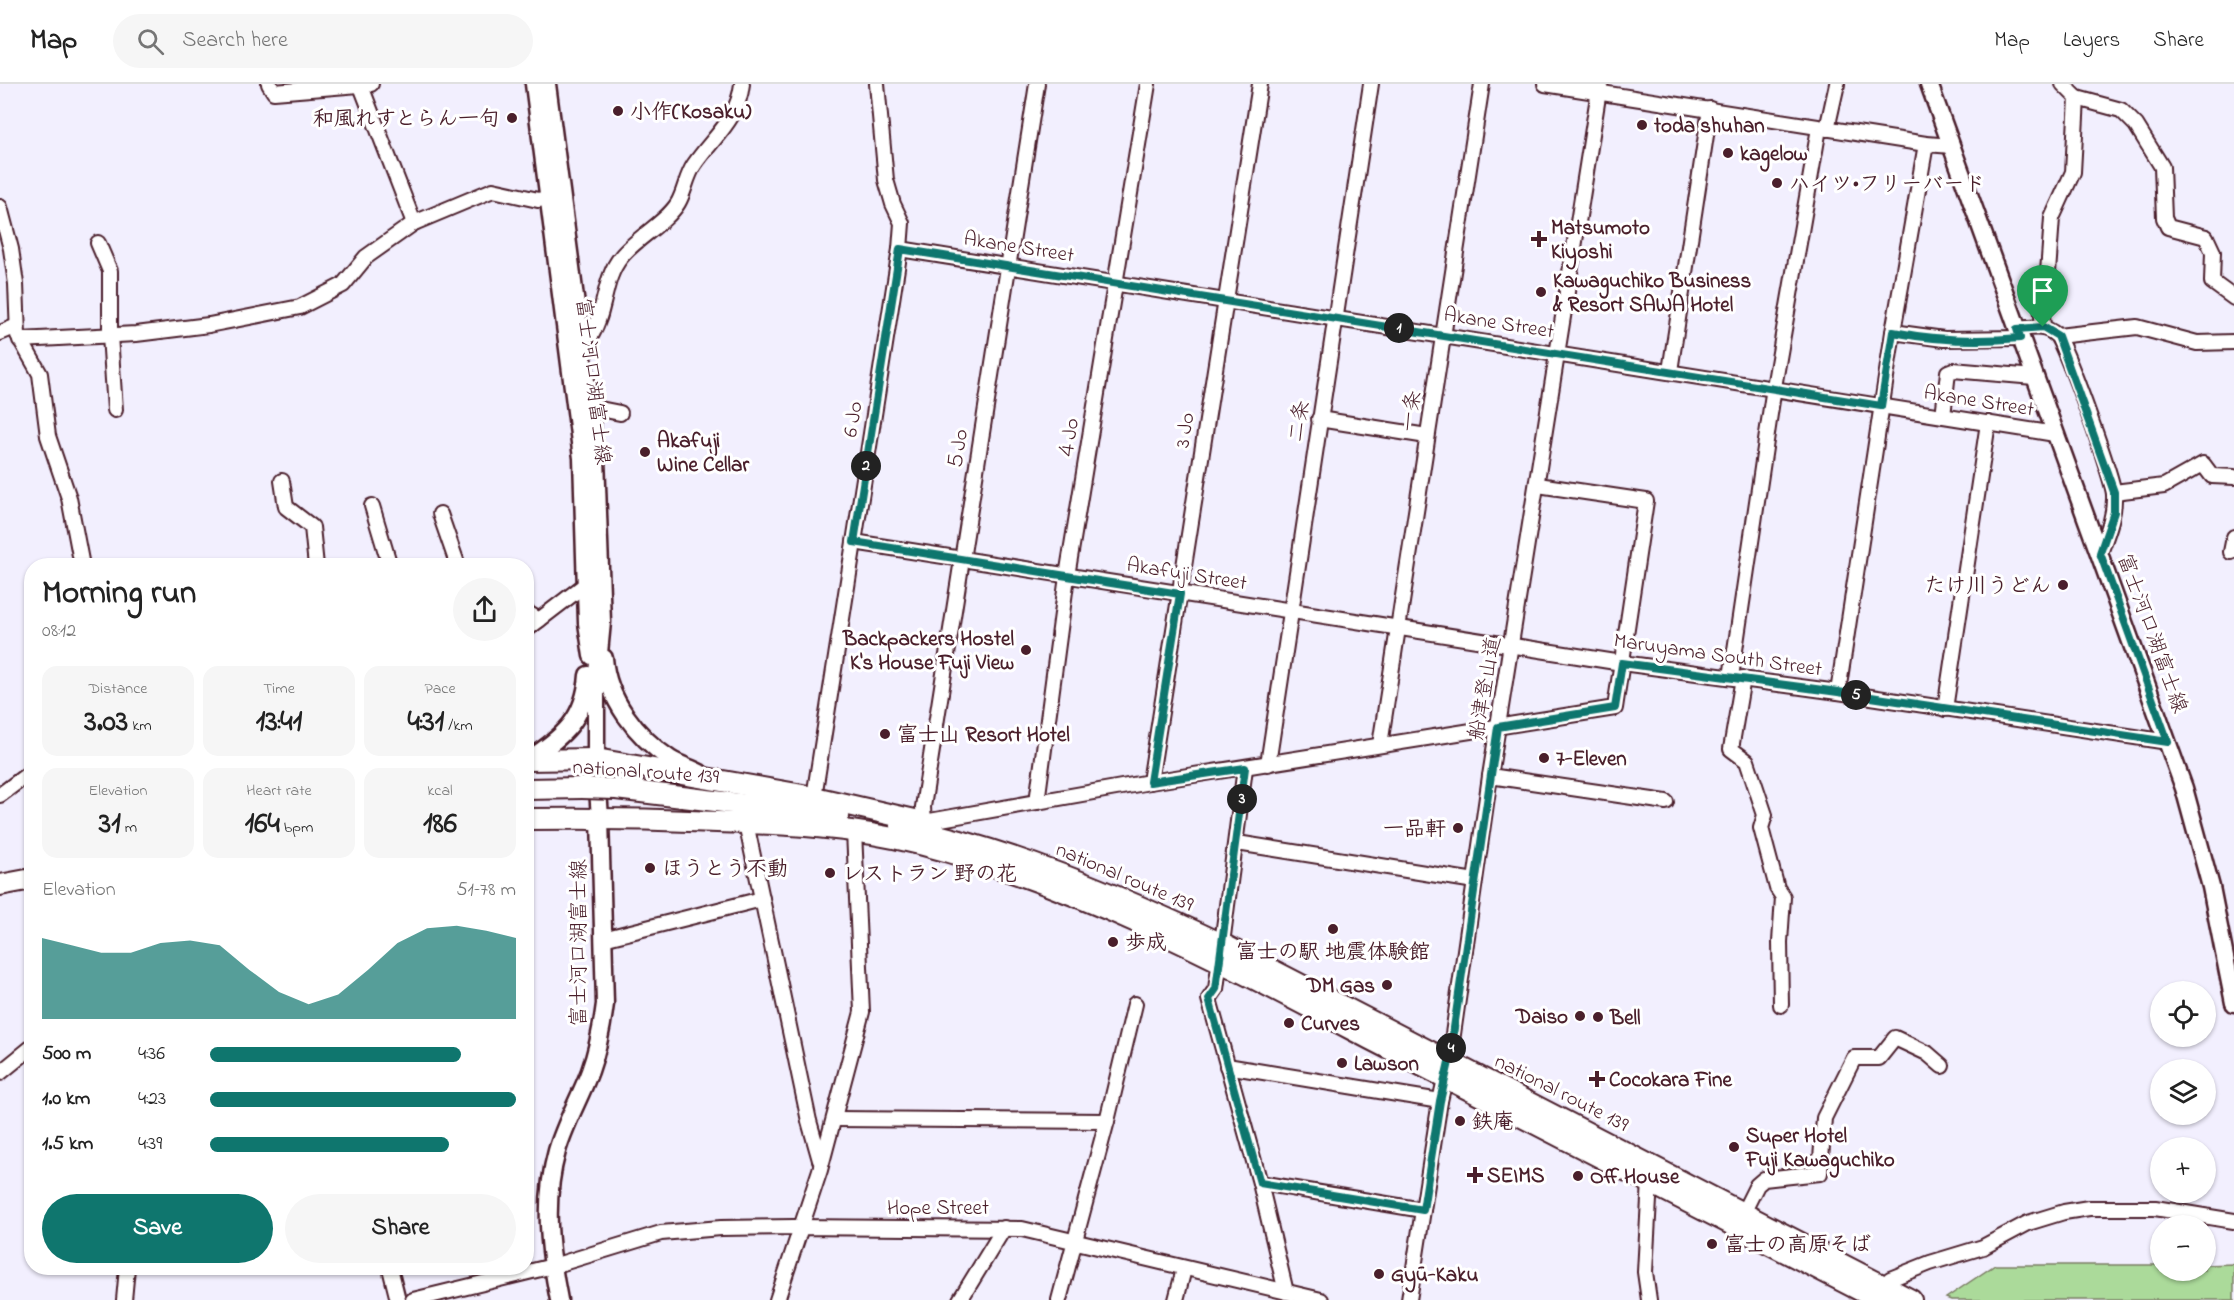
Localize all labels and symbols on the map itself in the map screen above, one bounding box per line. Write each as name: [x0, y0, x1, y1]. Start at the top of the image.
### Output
place label: 小作(Kosaku): [630, 98, 752, 128]
marker: 小作(Kosaku): [611, 104, 625, 118]
place label: 和風れすとらん一句: [313, 105, 500, 135]
marker: 和風れすとらん一句: [505, 111, 519, 125]
place label: toda shuhan: [1653, 112, 1765, 142]
marker: toda shuhan: [1635, 118, 1649, 132]
place label: kagelow: [1740, 140, 1808, 172]
marker: kagelow: [1721, 146, 1735, 160]
place label: ハイツ•フリーバード: [1789, 170, 1985, 200]
marker: ハイツ•フリーバード: [1770, 176, 1784, 190]
place label: Matsumoto Kiyoshi: [1551, 214, 1650, 270]
street label: Akane Street: [961, 224, 1076, 272]
marker: Matsumoto Kiyoshi: [1532, 232, 1546, 246]
pin: [2017, 265, 2068, 327]
place label: Kawaguchiko Business & Resort SAWA Hotel: [1552, 267, 1751, 321]
marker: Kawaguchiko Business & Resort SAWA Hotel: [1534, 285, 1548, 299]
street label: 富士河口湖富士線: [567, 296, 617, 466]
street label: Akane Street: [1441, 300, 1556, 348]
pin: 1: [1384, 313, 1414, 343]
street label: Akane Street: [1921, 378, 2036, 426]
street label: 一条: [1394, 388, 1430, 434]
street label: 二条: [1282, 398, 1318, 444]
street label: 6 Jo: [836, 399, 872, 439]
street label: 3 Jo: [1168, 411, 1204, 450]
street label: ４Jo: [1052, 416, 1088, 462]
place label: Akafuji Wine Cellar: [657, 427, 749, 481]
street label: ５Jo: [941, 427, 977, 473]
marker: Akafuji Wine Cellar: [638, 445, 652, 459]
pin: 2: [851, 451, 881, 481]
street label: 富士河口湖富士線: [2108, 550, 2194, 718]
street label: Akafuji Street: [1124, 551, 1249, 599]
place label: たけ川うどん: [1924, 572, 2051, 602]
marker: たけ川うどん: [2056, 578, 2070, 592]
place label: Backpackers Hostel K's House Fuji View: [842, 625, 1014, 679]
street label: Maruyama South Street: [1611, 627, 1824, 687]
street label: 船津登山道: [1462, 634, 1510, 743]
marker: Backpackers Hostel K's House Fuji View: [1019, 643, 1033, 657]
pin: 5: [1841, 680, 1871, 710]
place label: 富士山 Resort Hotel: [897, 721, 1070, 751]
marker: 富士山 Resort Hotel: [878, 727, 892, 741]
place label: 7-Eleven: [1556, 745, 1627, 775]
marker: 7-Eleven: [1537, 751, 1551, 765]
street label: national route 139: [572, 753, 721, 793]
pin: 3: [1227, 784, 1257, 814]
place label: 一品軒: [1383, 815, 1446, 845]
marker: 一品軒: [1451, 821, 1465, 835]
street label: national route 139: [1051, 835, 1198, 921]
place label: ほうとう不動: [662, 855, 788, 885]
street label: 富士河口湖富士線: [565, 859, 595, 1027]
place label: レストラン 野の花: [842, 860, 1017, 890]
marker: ほうとう不動: [643, 861, 657, 875]
marker: レストラン 野の花: [823, 866, 837, 880]
marker: 富士の駅 地震体験館: [1326, 922, 1340, 936]
place label: 歩成: [1125, 929, 1167, 959]
marker: 歩成: [1106, 935, 1120, 949]
place label: 富士の駅 地震体験館: [1236, 938, 1430, 968]
place label: DM Gas: [1305, 972, 1375, 1002]
marker: DM Gas: [1380, 978, 1394, 992]
place label: Daiso: [1515, 1003, 1568, 1033]
place label: Bell: [1609, 1004, 1641, 1034]
marker: Daiso: [1573, 1009, 1587, 1023]
place label: Curves: [1301, 1010, 1360, 1040]
marker: Bell: [1591, 1010, 1605, 1024]
marker: Curves: [1282, 1016, 1296, 1030]
pin: 4: [1436, 1033, 1466, 1063]
street label: national route 139: [1489, 1047, 1634, 1141]
place label: Lawson: [1354, 1050, 1419, 1080]
marker: Lawson: [1335, 1056, 1349, 1070]
place label: Cocokara Fine: [1609, 1066, 1732, 1096]
marker: Cocokara Fine: [1590, 1072, 1604, 1086]
place label: 鉄庵: [1472, 1108, 1514, 1138]
marker: 鉄庵: [1453, 1114, 1467, 1128]
place label: Super Hotel Fuji Kawaguchiko: [1745, 1122, 1895, 1178]
marker: Super Hotel Fuji Kawaguchiko: [1727, 1140, 1741, 1154]
place label: SEIMS: [1487, 1162, 1545, 1192]
place label: Off House: [1590, 1163, 1680, 1193]
marker: SEIMS: [1468, 1168, 1482, 1182]
marker: Off House: [1571, 1169, 1585, 1183]
street label: Hope Street: [887, 1194, 989, 1224]
place label: 富士の高原そば: [1724, 1231, 1871, 1261]
marker: 富士の高原そば: [1705, 1237, 1719, 1251]
place label: Gyū-Kaku: [1391, 1261, 1478, 1293]
marker: Gyū-Kaku: [1372, 1267, 1386, 1281]

